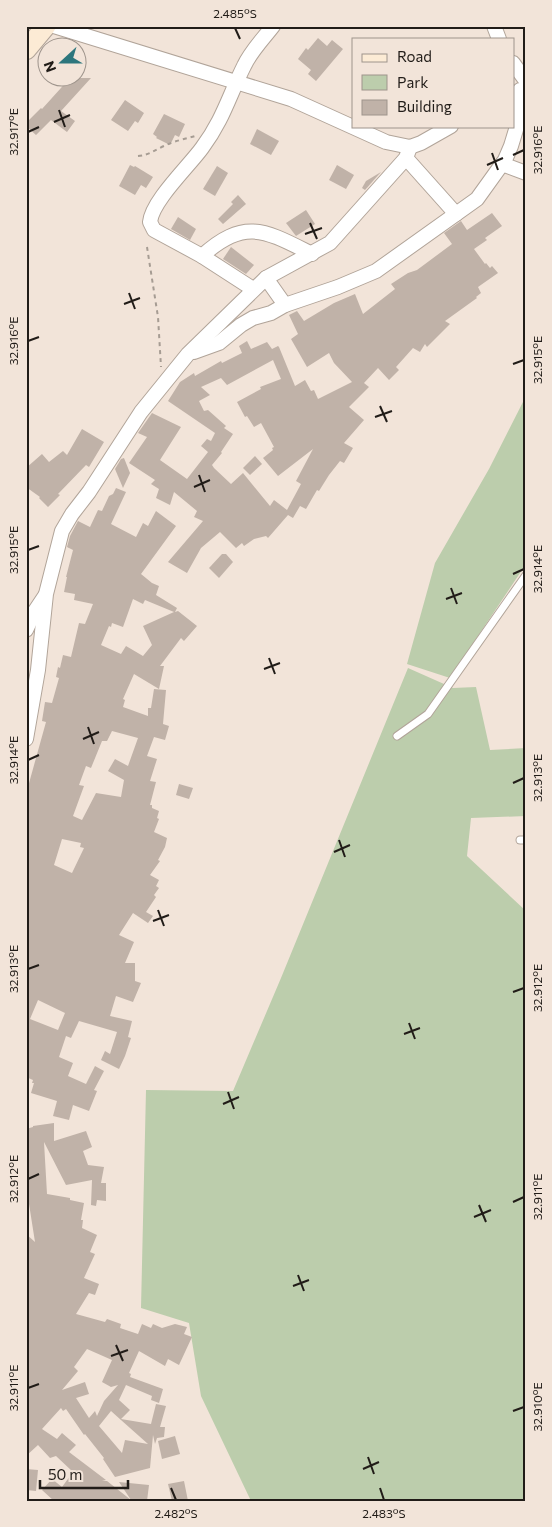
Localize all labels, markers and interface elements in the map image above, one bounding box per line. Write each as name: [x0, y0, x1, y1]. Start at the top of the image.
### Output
text: 2.485°S: [213, 6, 257, 20]
north arrow: [38, 38, 88, 88]
legend: [352, 38, 514, 128]
text: Road: [397, 47, 432, 65]
text: N: [40, 59, 59, 75]
text: Park: [397, 73, 428, 91]
text: Building: [397, 97, 452, 115]
text: 32.917°E: [6, 108, 20, 156]
text: 32.916°E: [530, 126, 544, 174]
text: 32.916°E: [6, 317, 20, 365]
text: 32.915°E: [530, 336, 544, 384]
text: 32.915°E: [6, 526, 20, 574]
text: 32.914°E: [530, 545, 544, 593]
text: 32.914°E: [6, 736, 20, 784]
text: 32.913°E: [530, 754, 544, 802]
text: 32.913°E: [6, 945, 20, 993]
text: 32.912°E: [530, 964, 544, 1012]
text: 32.912°E: [6, 1155, 20, 1203]
text: 32.911°E: [530, 1174, 544, 1220]
text: 32.911°E: [6, 1365, 20, 1411]
text: 32.910°E: [530, 1382, 544, 1432]
scale bar: [40, 1457, 128, 1489]
text: 50 m: [48, 1465, 82, 1483]
text: 2.482°S: [154, 1506, 198, 1520]
text: 2.483°S: [362, 1506, 406, 1520]

